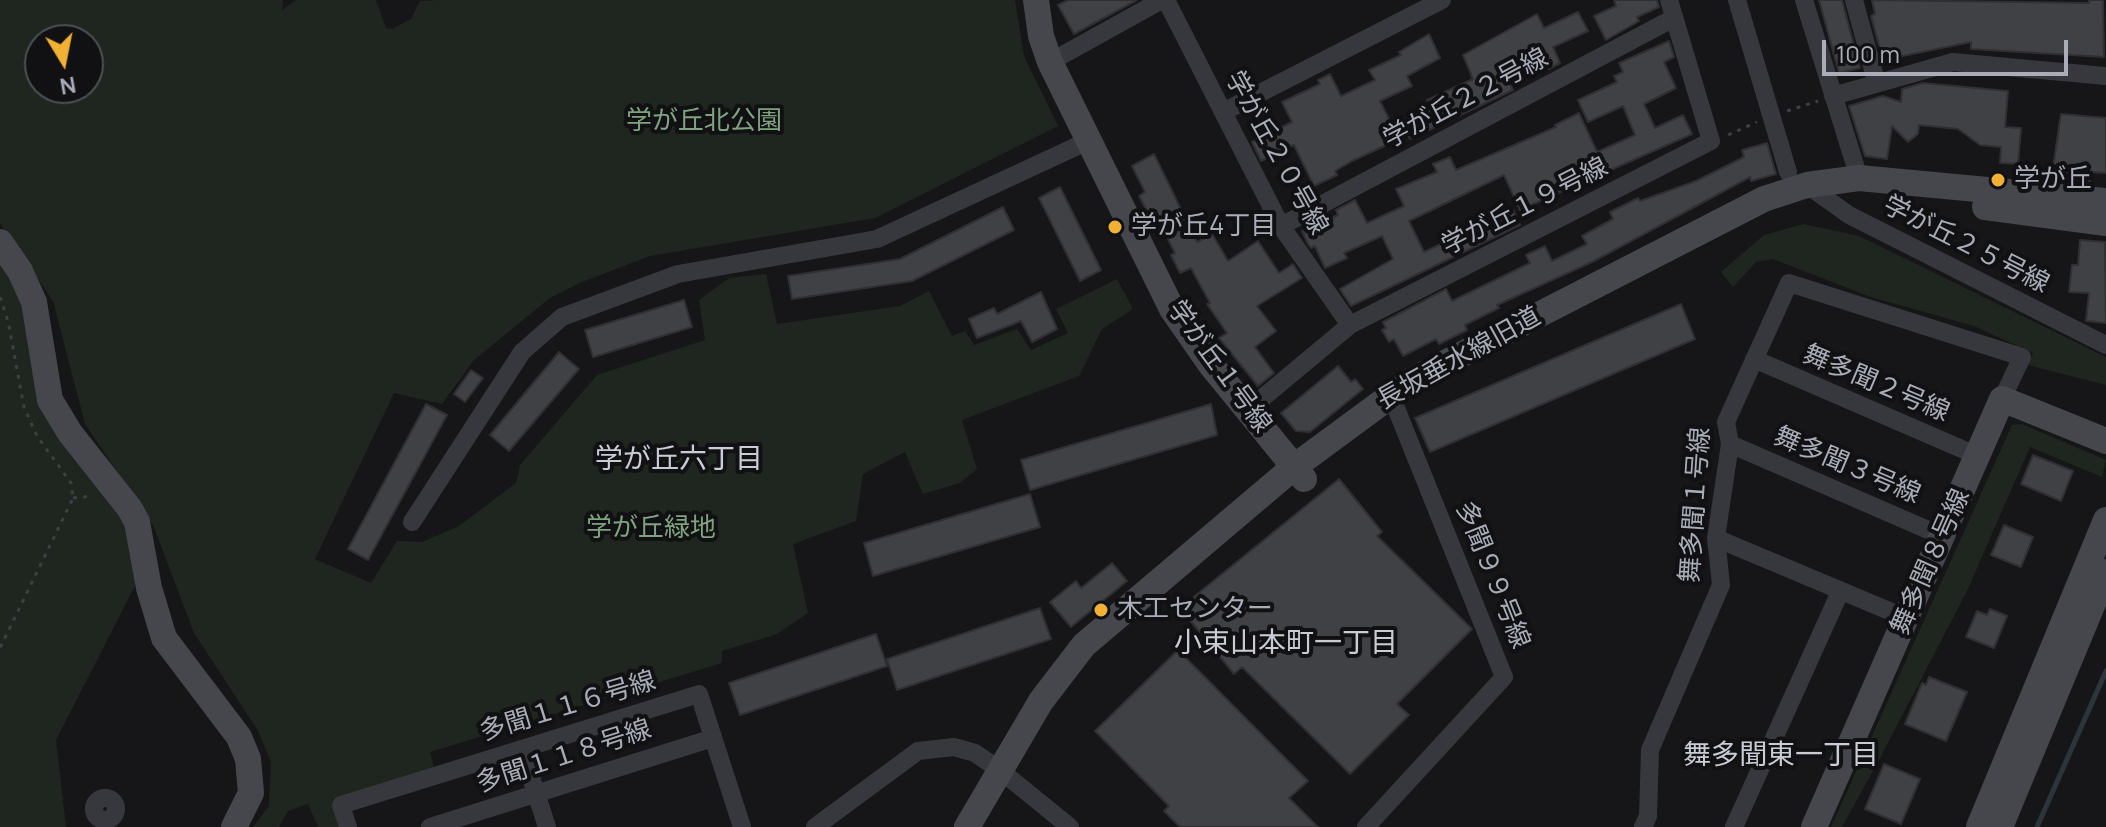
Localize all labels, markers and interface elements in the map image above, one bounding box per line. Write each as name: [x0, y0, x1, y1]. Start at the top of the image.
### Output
north arrow: [24, 24, 104, 104]
scale bar: [1826, 24, 2072, 74]
text: 100 m: [1836, 37, 1900, 70]
street label: 学が丘２２号線: [1378, 43, 1554, 155]
street label: 学が丘２０号線: [1218, 66, 1334, 240]
text: N: [57, 70, 78, 102]
park label: 学が丘北公園: [626, 106, 782, 138]
street label: 学が丘１９号線: [1437, 152, 1613, 262]
place label: 学が丘: [2014, 164, 2092, 196]
marker: 学が丘: [1989, 171, 2007, 189]
street label: 学が丘２５号線: [1878, 190, 2054, 300]
place label: 学が丘4丁目: [1131, 211, 1276, 243]
marker: 学が丘4丁目: [1106, 218, 1124, 236]
street label: 学が丘１号線: [1161, 295, 1277, 439]
street label: 長坂垂水線旧道: [1372, 301, 1546, 417]
street label: 舞多聞２号線: [1798, 339, 1954, 429]
street label: 舞多聞３号線: [1769, 421, 1925, 511]
street label: 舞多聞１号線: [1675, 426, 1717, 584]
district label: 学が丘六丁目: [595, 443, 763, 477]
street label: 舞多聞８号線: [1885, 484, 1977, 640]
street label: 多聞９９号線: [1448, 497, 1536, 653]
park label: 学が丘緑地: [586, 513, 716, 545]
place label: 木工センター: [1117, 594, 1273, 626]
marker: 木工センター: [1092, 601, 1110, 619]
district label: 小束山本町一丁目: [1174, 627, 1398, 661]
street label: 多聞１１６号線: [476, 665, 660, 749]
street label: 多聞１１８号線: [473, 714, 655, 800]
district label: 舞多聞東一丁目: [1683, 739, 1879, 773]

